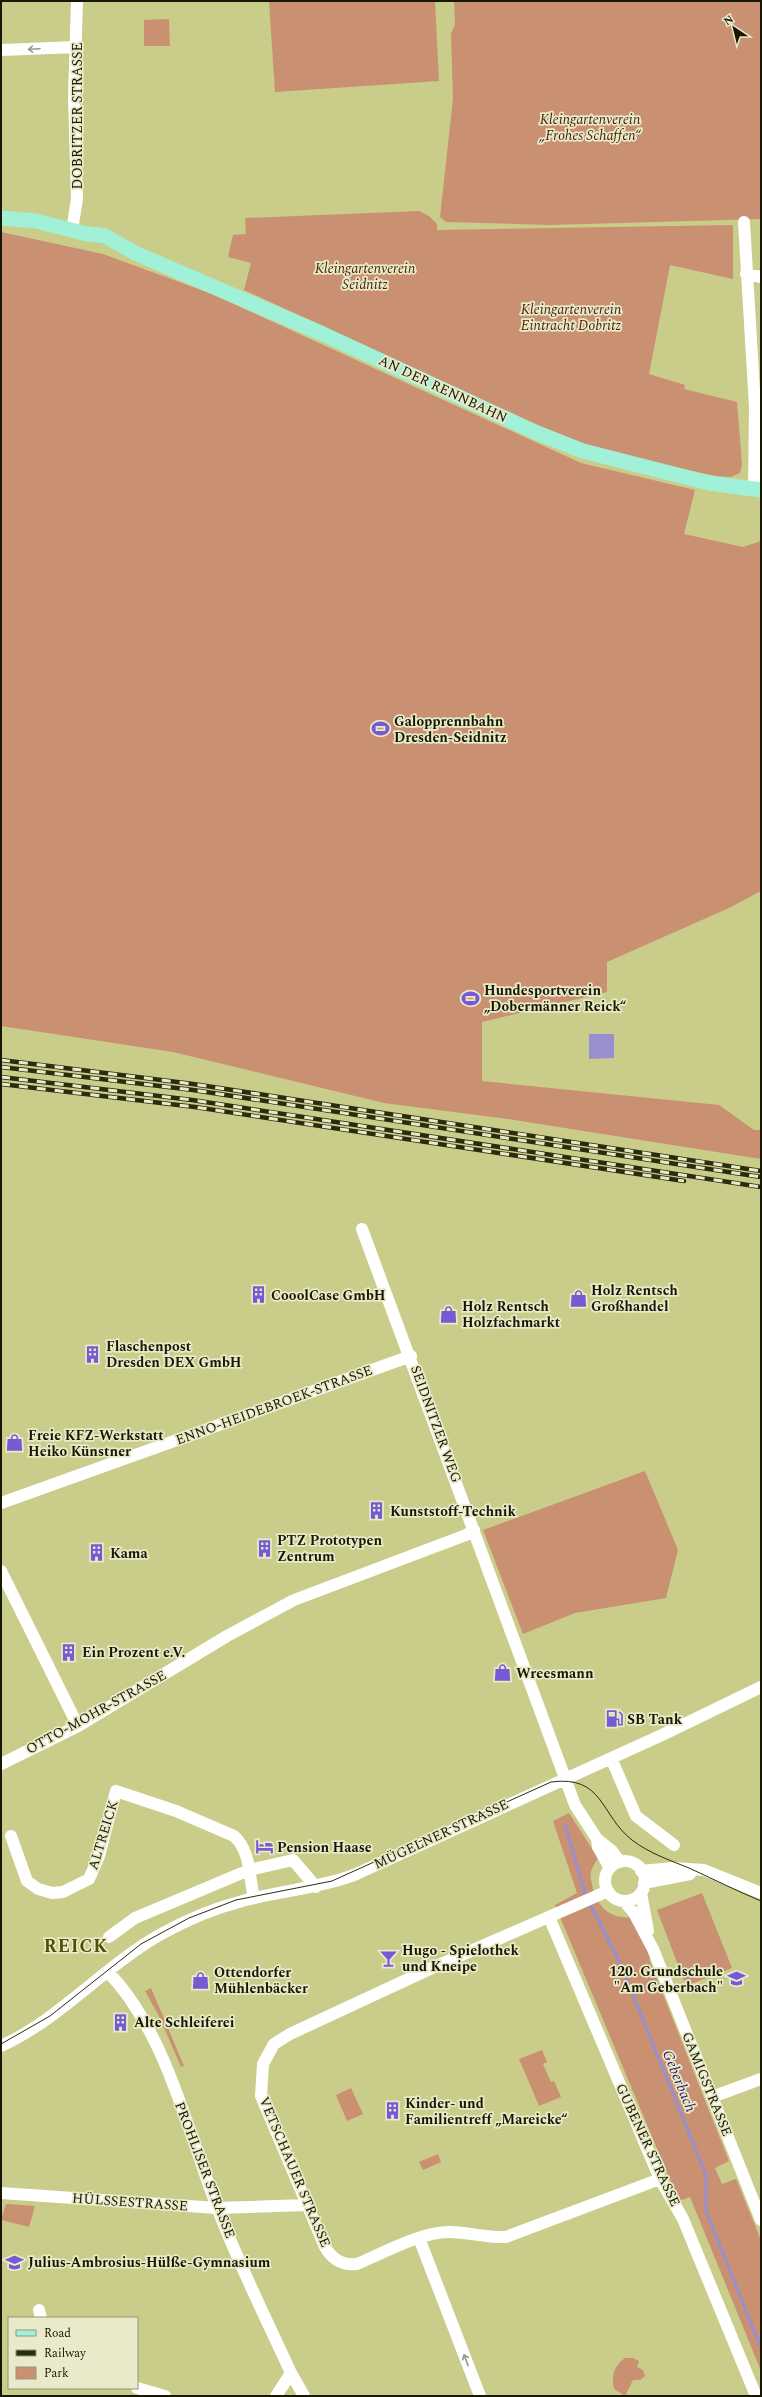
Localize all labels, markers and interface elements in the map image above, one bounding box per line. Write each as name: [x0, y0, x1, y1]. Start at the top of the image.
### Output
north arrow: [714, 8, 754, 48]
text: N: [720, 11, 737, 30]
street label: DOBRITZER STRASSE: [67, 42, 88, 190]
one-way arrow: [28, 45, 41, 52]
park label: Kleingartenverein „Frohes Schaffen“: [538, 109, 642, 146]
park label: Kleingartenverein Seidnitz: [315, 258, 416, 295]
park label: Kleingartenverein Eintracht Dobritz: [521, 299, 622, 336]
street label: AN DER RENNBAHN: [375, 350, 511, 428]
place label: Galopprennbahn Dresden-Seidnitz: [394, 711, 507, 748]
sports icon: Galopprennbahn Dresden-Seidnitz: [371, 719, 391, 739]
place label: Hundesportverein „Dobermänner Reick“: [484, 980, 626, 1017]
sports icon: Hundesportverein „Dobermänner Reick“: [461, 988, 481, 1008]
place label: Holz Rentsch Großhandel: [591, 1280, 678, 1317]
building icon: CooolCase GmbH: [248, 1285, 268, 1305]
place label: CooolCase GmbH: [271, 1285, 386, 1306]
shop icon: Holz Rentsch Großhandel: [568, 1288, 588, 1308]
place label: Holz Rentsch Holzfachmarkt: [462, 1296, 561, 1333]
shop icon: Holz Rentsch Holzfachmarkt: [439, 1304, 459, 1324]
place label: Flaschenpost Dresden DEX GmbH: [106, 1336, 242, 1373]
building icon: Flaschenpost Dresden DEX GmbH: [83, 1344, 103, 1364]
street label: ENNO-HEIDEBROEK-STRASSE: [173, 1360, 375, 1450]
street label: SEIDNITZER WEG: [405, 1362, 467, 1486]
place label: Freie KFZ-Werkstatt Heiko Künstner: [28, 1425, 164, 1462]
shop icon: Freie KFZ-Werkstatt Heiko Künstner: [5, 1433, 25, 1453]
building icon: Kunststoff-Technik: [367, 1501, 387, 1521]
place label: Kunststoff-Technik: [390, 1501, 516, 1522]
place label: PTZ Prototypen Zentrum: [277, 1530, 382, 1567]
building icon: PTZ Prototypen Zentrum: [254, 1538, 274, 1558]
building icon: Kama: [87, 1543, 107, 1563]
place label: Kama: [110, 1543, 148, 1564]
building icon: Ein Prozent e.V.: [59, 1642, 79, 1662]
place label: Ein Prozent e.V.: [82, 1642, 185, 1663]
shop icon: Wreesmann: [493, 1663, 513, 1683]
place label: Wreesmann: [516, 1663, 594, 1684]
street label: OTTO-MOHR-STRASSE: [22, 1665, 170, 1759]
fuel station icon: SB Tank: [604, 1709, 624, 1729]
place label: SB Tank: [627, 1709, 683, 1730]
street label: MÜGELNER STRASSE: [370, 1793, 512, 1875]
street label: ALTREICK: [82, 1797, 124, 1873]
hotel icon: Pension Haase: [254, 1837, 274, 1857]
place label: Pension Haase: [277, 1837, 372, 1858]
district label: REICK: [44, 1933, 108, 1960]
place label: Hugo - Spielothek und Kneipe: [402, 1940, 519, 1977]
bar icon: Hugo - Spielothek und Kneipe: [379, 1948, 399, 1968]
place label: 120. Grundschule "Am Geberbach": [609, 1961, 723, 1998]
place label: Ottendorfer Mühlenbäcker: [214, 1962, 308, 1999]
school or university icon: 120. Grundschule "Am Geberbach": [726, 1969, 746, 1989]
shop icon: Ottendorfer Mühlenbäcker: [191, 1970, 211, 1990]
building icon: Alte Schleiferei: [111, 2012, 131, 2032]
place label: Alte Schleiferei: [134, 2012, 235, 2033]
street label: GAMIGSTRASSE: [676, 2028, 738, 2140]
water label: Geberbach: [656, 2046, 702, 2116]
street label: GUBENER STRASSE: [610, 2080, 686, 2210]
place label: Kinder- und Familientreff „Mareicke“: [405, 2093, 567, 2130]
street label: VETSCHAUER STRASSE: [254, 2094, 336, 2250]
street label: PROHLISER STRASSE: [169, 2099, 241, 2241]
building icon: Kinder- und Familientreff „Mareicke“: [382, 2101, 402, 2121]
street label: HÜLSSESTRASSE: [71, 2187, 189, 2217]
school or university icon: Julius-Ambrosius-Hülße-Gymnasium: [5, 2252, 25, 2272]
place label: Julius-Ambrosius-Hülße-Gymnasium: [28, 2252, 271, 2273]
legend: [8, 2317, 138, 2389]
text: Road: [44, 2324, 71, 2343]
text: Railway: [44, 2344, 87, 2363]
one-way arrow: [462, 2354, 470, 2366]
text: Park: [44, 2364, 69, 2383]

